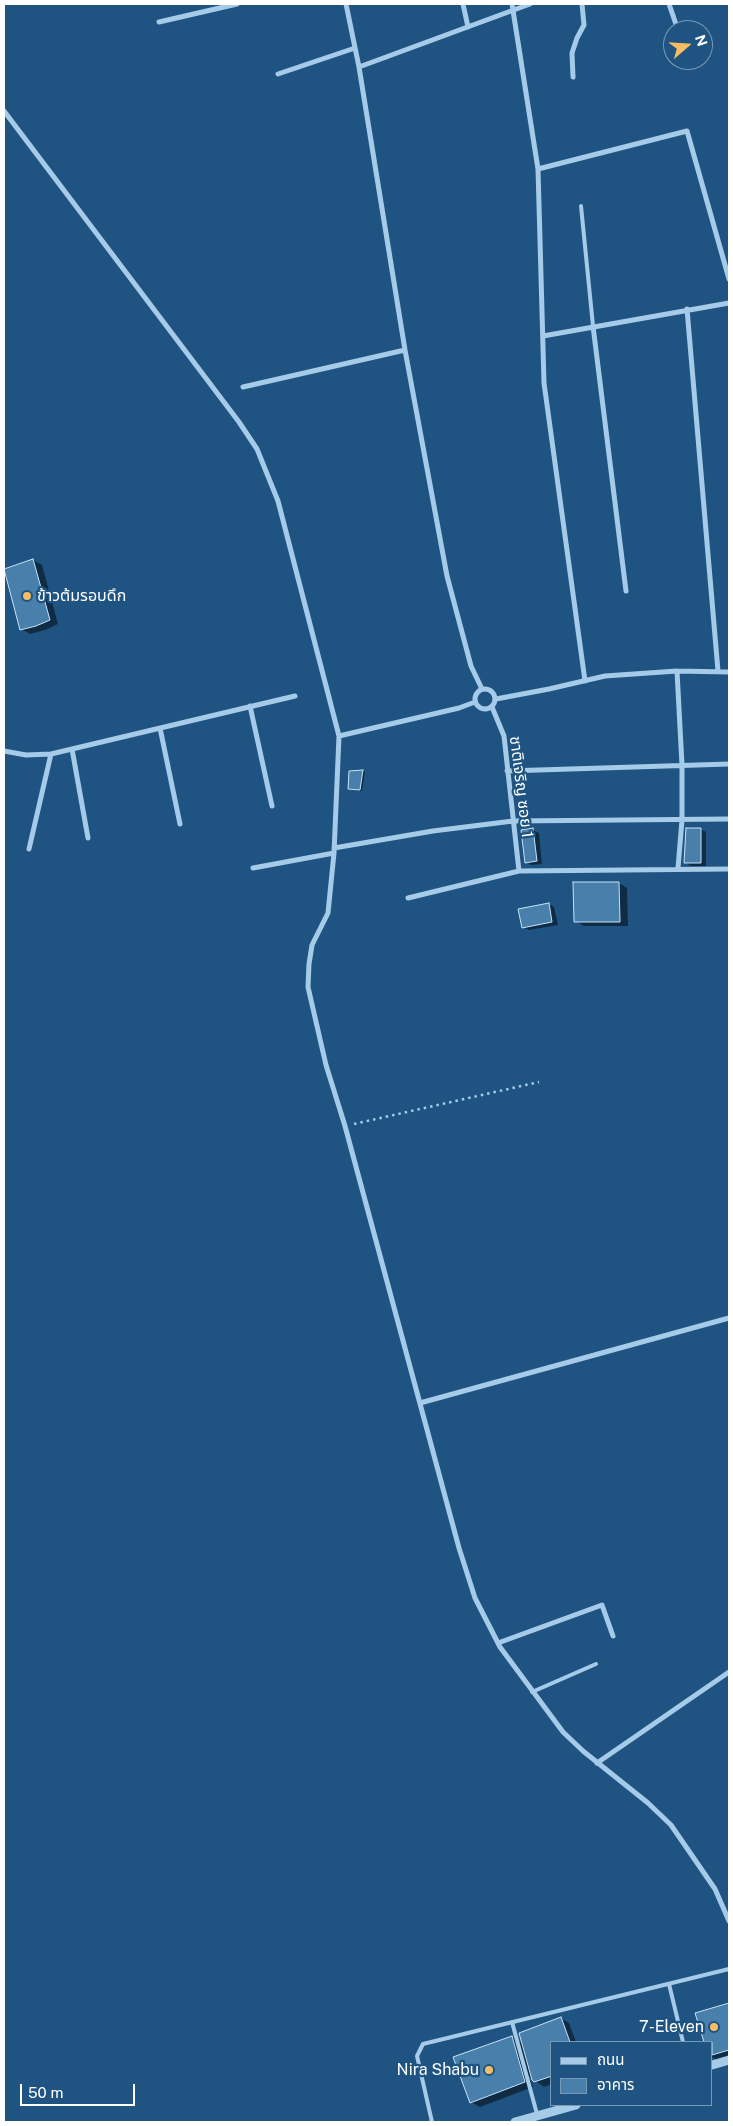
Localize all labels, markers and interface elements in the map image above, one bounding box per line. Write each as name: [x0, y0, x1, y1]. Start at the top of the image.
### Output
north arrow: [663, 20, 713, 70]
text: N: [692, 33, 711, 48]
place label: ข้าวต้มรอบดึก: [37, 586, 126, 606]
marker: ข้าวต้มรอบดึก: [21, 590, 33, 602]
street label: ชาติเจริญ ซอย 1: [505, 735, 537, 839]
place label: 7-Eleven: [639, 2017, 704, 2037]
marker: 7-Eleven: [708, 2021, 720, 2033]
legend: [550, 2041, 713, 2106]
text: ถนน: [597, 2051, 624, 2068]
place label: Nira Shabu: [397, 2060, 479, 2080]
marker: Nira Shabu: [483, 2064, 495, 2076]
scale bar: [22, 2074, 138, 2106]
text: อาคาร: [597, 2076, 634, 2093]
text: 50 m: [28, 2084, 63, 2101]

